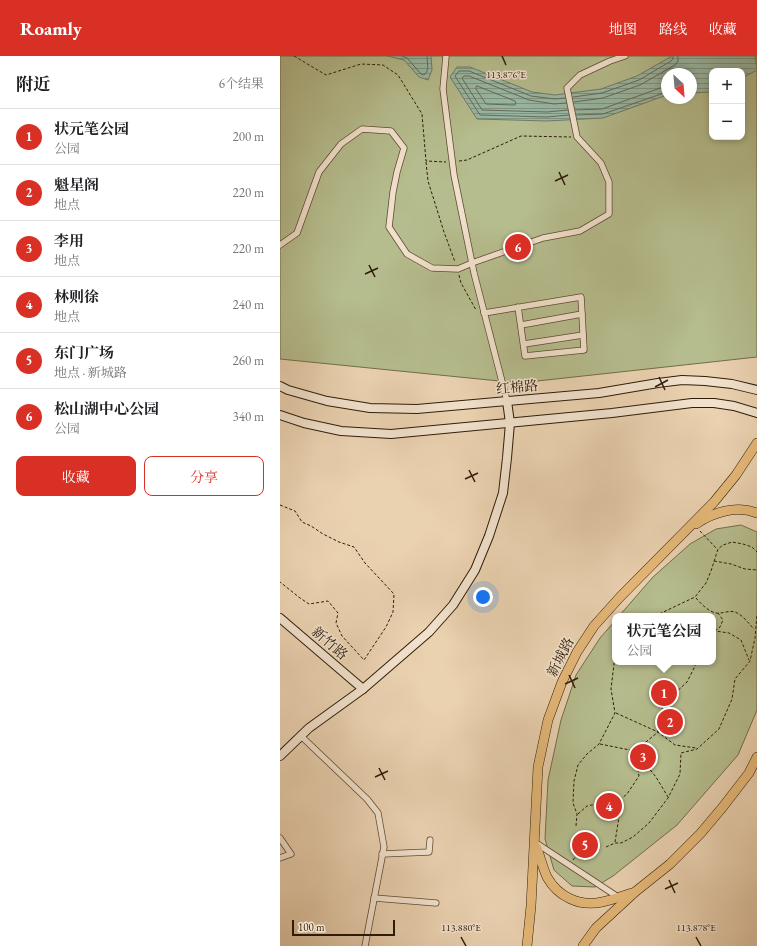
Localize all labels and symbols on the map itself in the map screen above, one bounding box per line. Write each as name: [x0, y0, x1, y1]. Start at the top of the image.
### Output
text: 113.876°E: [486, 68, 526, 81]
north arrow: [661, 68, 697, 104]
pin: 6: [505, 232, 531, 262]
street label: 红棉路: [495, 376, 539, 398]
your location: [473, 587, 493, 607]
street label: 新竹路: [308, 622, 352, 664]
street label: 新城路: [542, 634, 578, 680]
pin: 1: [651, 678, 677, 708]
pin: 2: [657, 707, 683, 737]
pin: 3: [630, 742, 656, 772]
pin: 4: [596, 791, 622, 821]
pin: 5: [572, 830, 598, 860]
scale bar: [292, 918, 395, 937]
text: 113.880°E: [441, 921, 481, 934]
text: 113.878°E: [676, 921, 716, 934]

